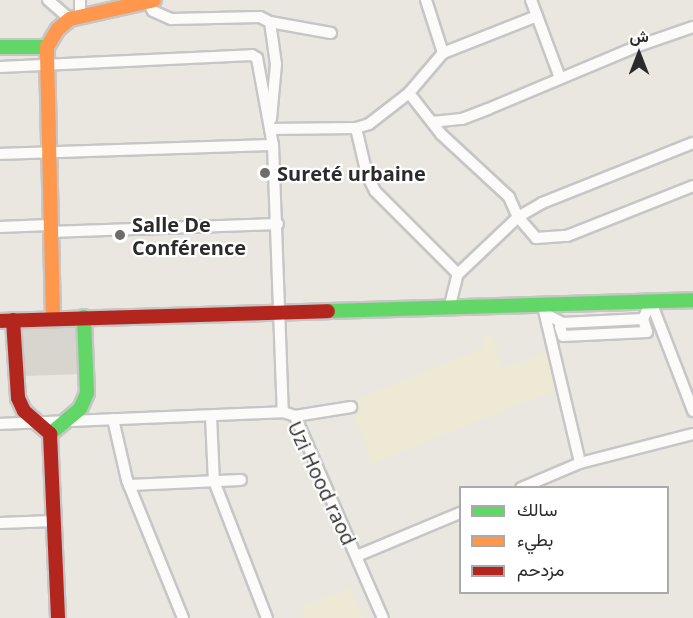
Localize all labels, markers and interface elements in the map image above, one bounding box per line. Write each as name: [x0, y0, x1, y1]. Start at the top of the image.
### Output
north arrow: [609, 24, 669, 84]
text: ش: [629, 25, 649, 47]
place label: Sureté urbaine: [277, 161, 426, 185]
marker: Sureté urbaine: [258, 166, 272, 180]
place label: Salle De Conférence: [132, 212, 246, 259]
marker: Salle De Conférence: [113, 228, 127, 242]
street label: Uzi Hood raod: [283, 417, 361, 549]
legend: [459, 486, 669, 594]
text: سالك: [517, 497, 557, 521]
text: بطيء: [517, 527, 553, 551]
text: مزدحم: [517, 557, 564, 581]

